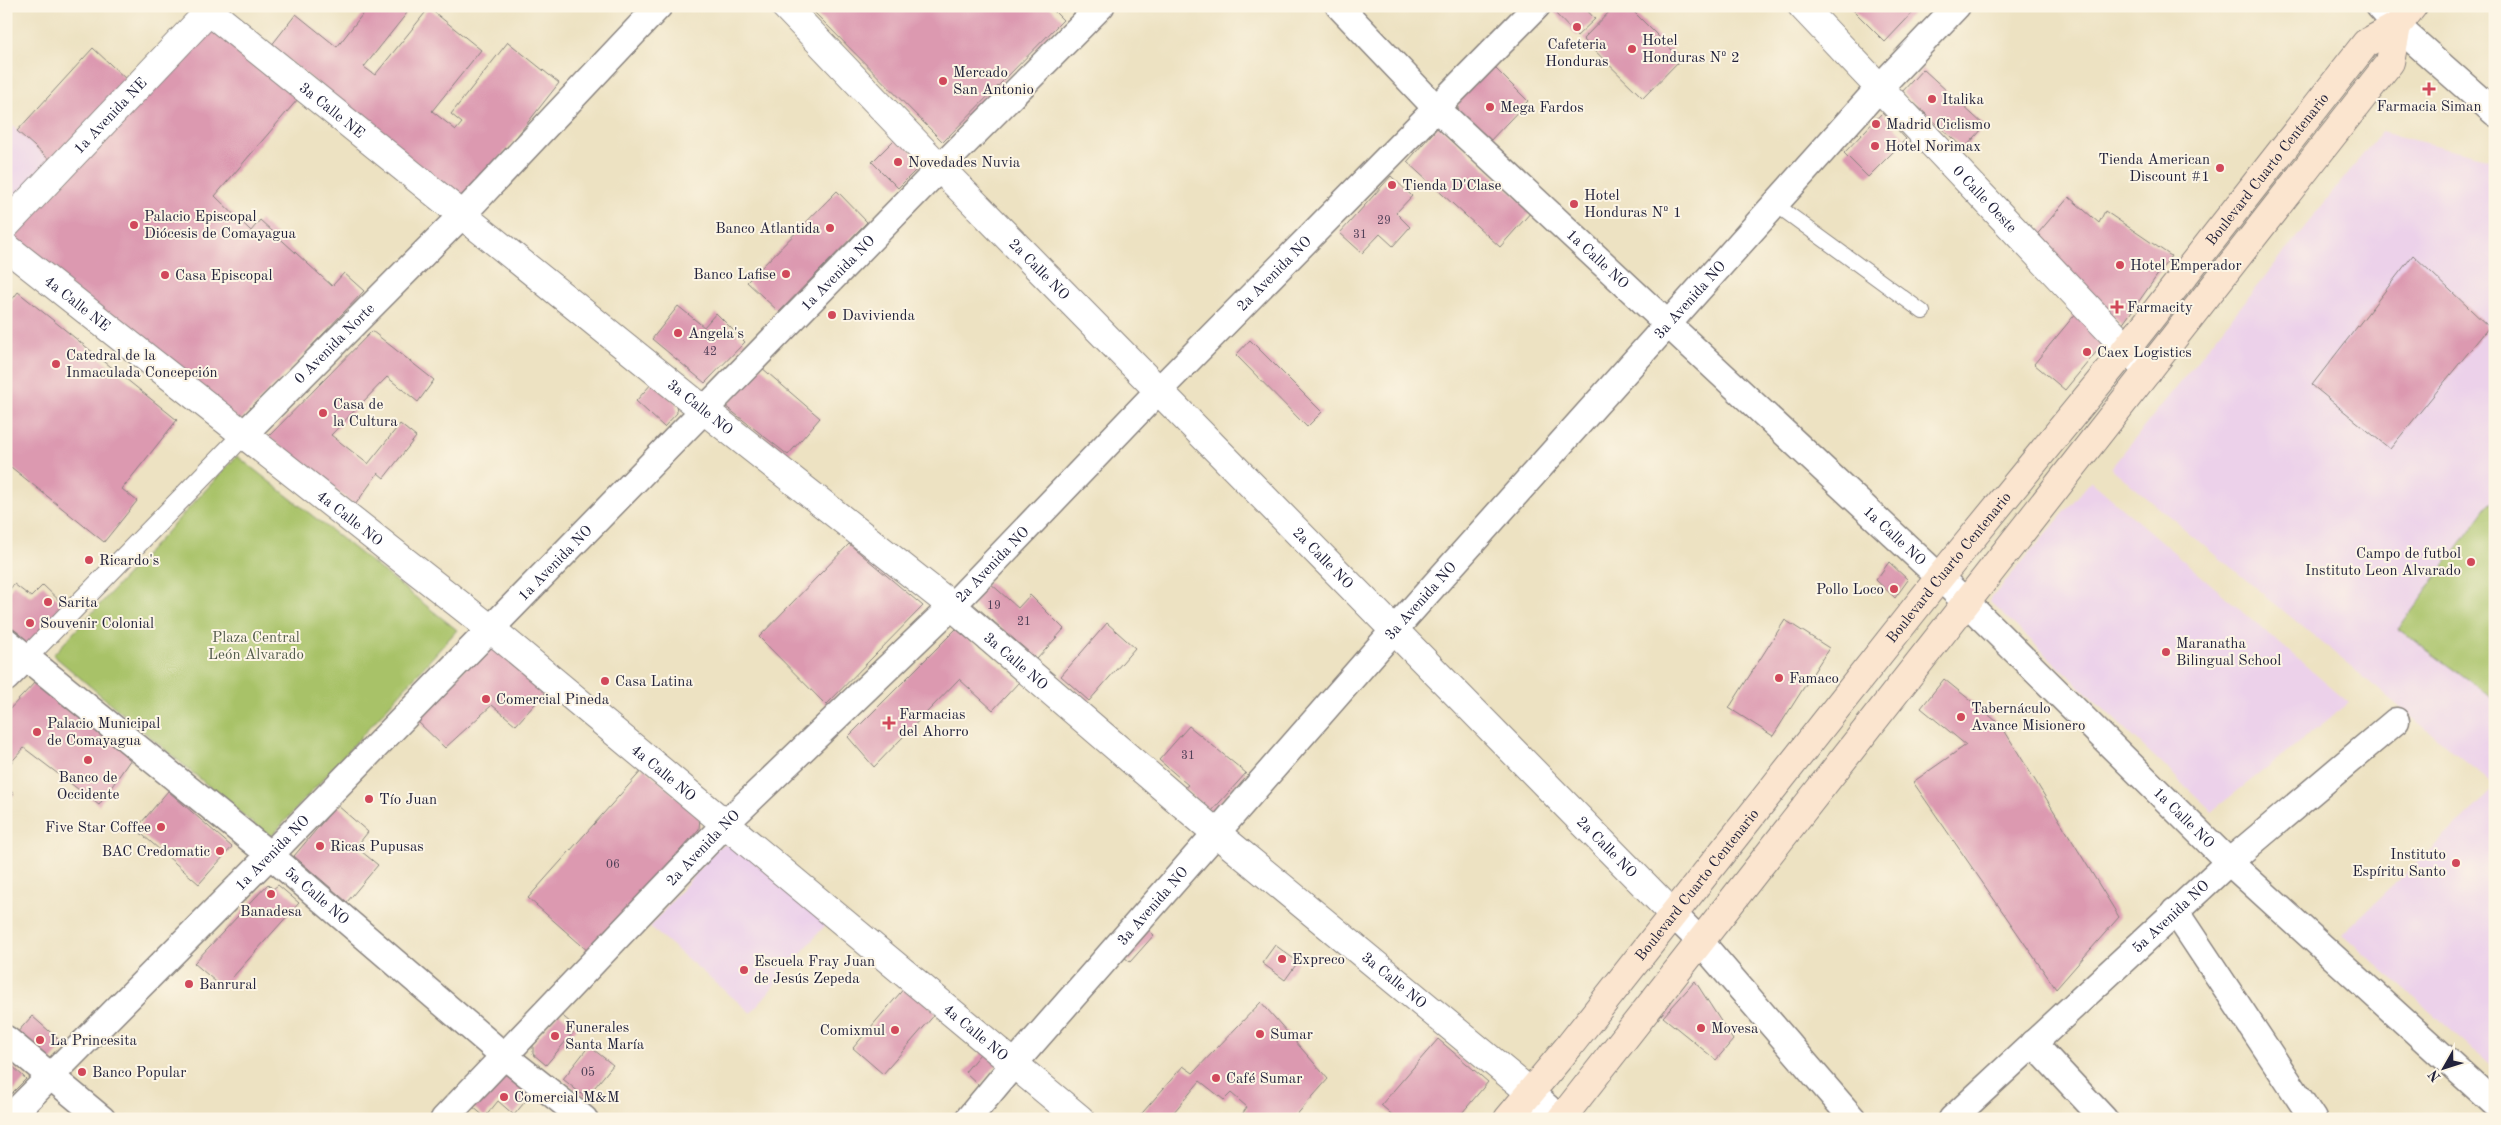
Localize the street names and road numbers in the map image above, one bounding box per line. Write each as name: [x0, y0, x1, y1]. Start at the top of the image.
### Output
street label: 1a Avenida NE: [72, 76, 150, 157]
street label: 3a Calle NE: [296, 81, 367, 142]
street label: Boulevard Cuarto Centenario: [2204, 91, 2333, 249]
street label: 0 Calle Oeste: [1949, 164, 2019, 236]
street label: 1a Calle NO: [1563, 227, 1631, 292]
street label: 1a Avenida NO: [799, 233, 879, 315]
street label: 2a Avenida NO: [1235, 234, 1315, 315]
street label: 2a Calle NO: [1005, 237, 1071, 304]
street label: 3a Avenida NO: [1652, 259, 1729, 342]
street label: 4a Calle NE: [41, 274, 112, 335]
street label: 0 Avenida Norte: [292, 301, 378, 387]
street label: 3a Calle NO: [664, 378, 735, 439]
street label: 4a Calle NO: [313, 489, 385, 550]
street label: Boulevard Cuarto Centenario: [1885, 490, 2015, 647]
street label: 1a Calle NO: [1860, 504, 1928, 569]
street label: 1a Avenida NO: [516, 523, 596, 604]
street label: 2a Avenida NO: [954, 524, 1033, 606]
street label: 2a Calle NO: [1289, 526, 1355, 593]
street label: 3a Avenida NO: [1383, 560, 1460, 643]
street label: 3a Calle NO: [980, 631, 1050, 694]
street label: 4a Calle NO: [628, 743, 698, 805]
street label: 1a Calle NO: [2150, 786, 2216, 852]
street label: Boulevard Cuarto Centenario: [1634, 807, 1762, 964]
street label: 2a Avenida NO: [664, 808, 743, 889]
street label: 1a Avenida NO: [233, 813, 313, 894]
street label: 2a Calle NO: [1573, 814, 1639, 881]
street label: 5a Calle NO: [281, 865, 351, 928]
street label: 3a Avenida NO: [1115, 865, 1192, 949]
street label: 5a Avenida NO: [2130, 878, 2213, 956]
street label: 3a Calle NO: [1358, 950, 1429, 1012]
street label: 4a Calle NO: [940, 1002, 1010, 1065]

